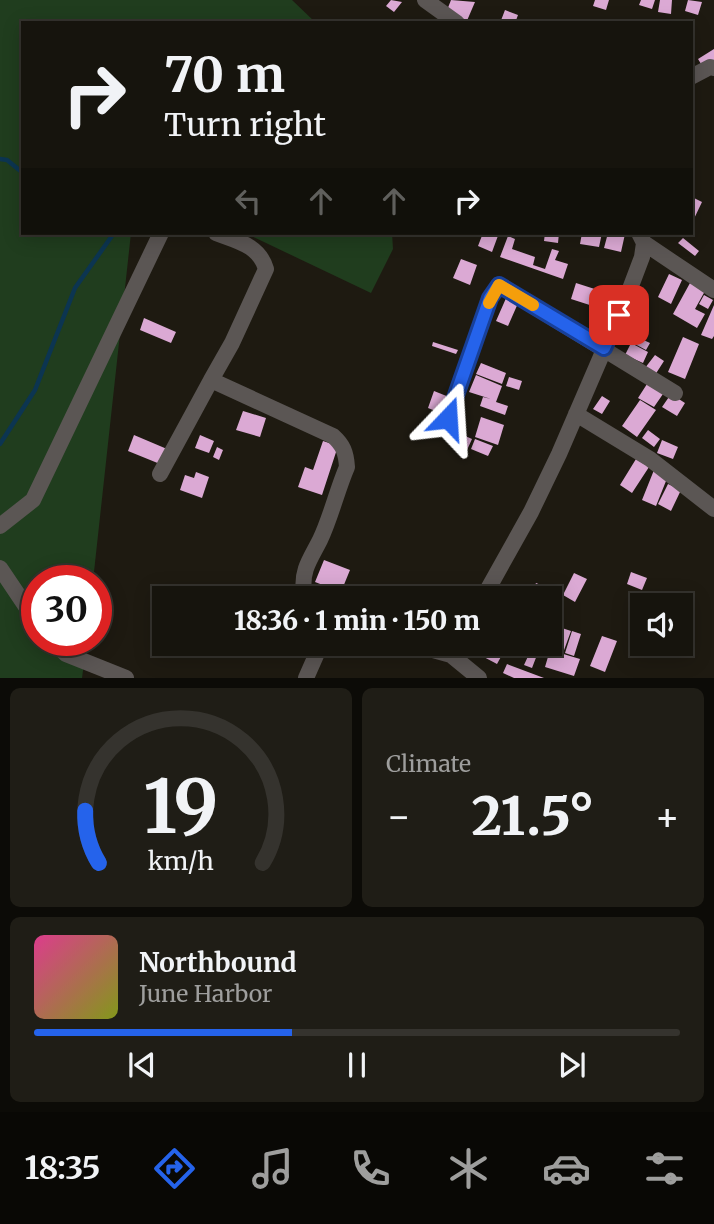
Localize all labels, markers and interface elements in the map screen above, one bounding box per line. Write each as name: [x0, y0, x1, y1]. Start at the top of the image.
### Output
text: 70 m: [164, 44, 285, 105]
icon: right: [49, 49, 140, 140]
text: Turn right: [164, 105, 326, 145]
icon: left: [229, 182, 267, 220]
icon: ahead: [302, 182, 340, 220]
icon: ahead: [375, 182, 413, 220]
icon: right: [448, 182, 486, 220]
pin: [589, 285, 649, 345]
icon: arrive: [600, 296, 638, 334]
position arrow: [411, 381, 485, 455]
speed limit sign: 30: [21, 565, 112, 656]
map controls: [630, 593, 693, 656]
button: sound: [630, 593, 693, 656]
text: 18:36 · 1 min · 150 m: [234, 604, 480, 637]
text: Climate: [386, 749, 471, 778]
text: 19: [143, 762, 219, 854]
text: 21.5°: [472, 784, 594, 849]
text: −: [386, 793, 411, 840]
text: +: [655, 793, 680, 840]
text: km/h: [148, 845, 214, 877]
text: Northbound: [139, 946, 297, 979]
text: June Harbor: [139, 979, 272, 1008]
icon: previous: [123, 1046, 161, 1084]
icon: pause: [338, 1046, 376, 1084]
icon: next: [553, 1046, 591, 1084]
icon: directions: [150, 1144, 199, 1193]
icon: music: [248, 1144, 297, 1193]
icon: phone: [346, 1144, 395, 1193]
icon: climate: [444, 1144, 493, 1193]
icon: car: [542, 1144, 591, 1193]
icon: filters: [640, 1144, 689, 1193]
text: 18:35: [25, 1148, 101, 1188]

